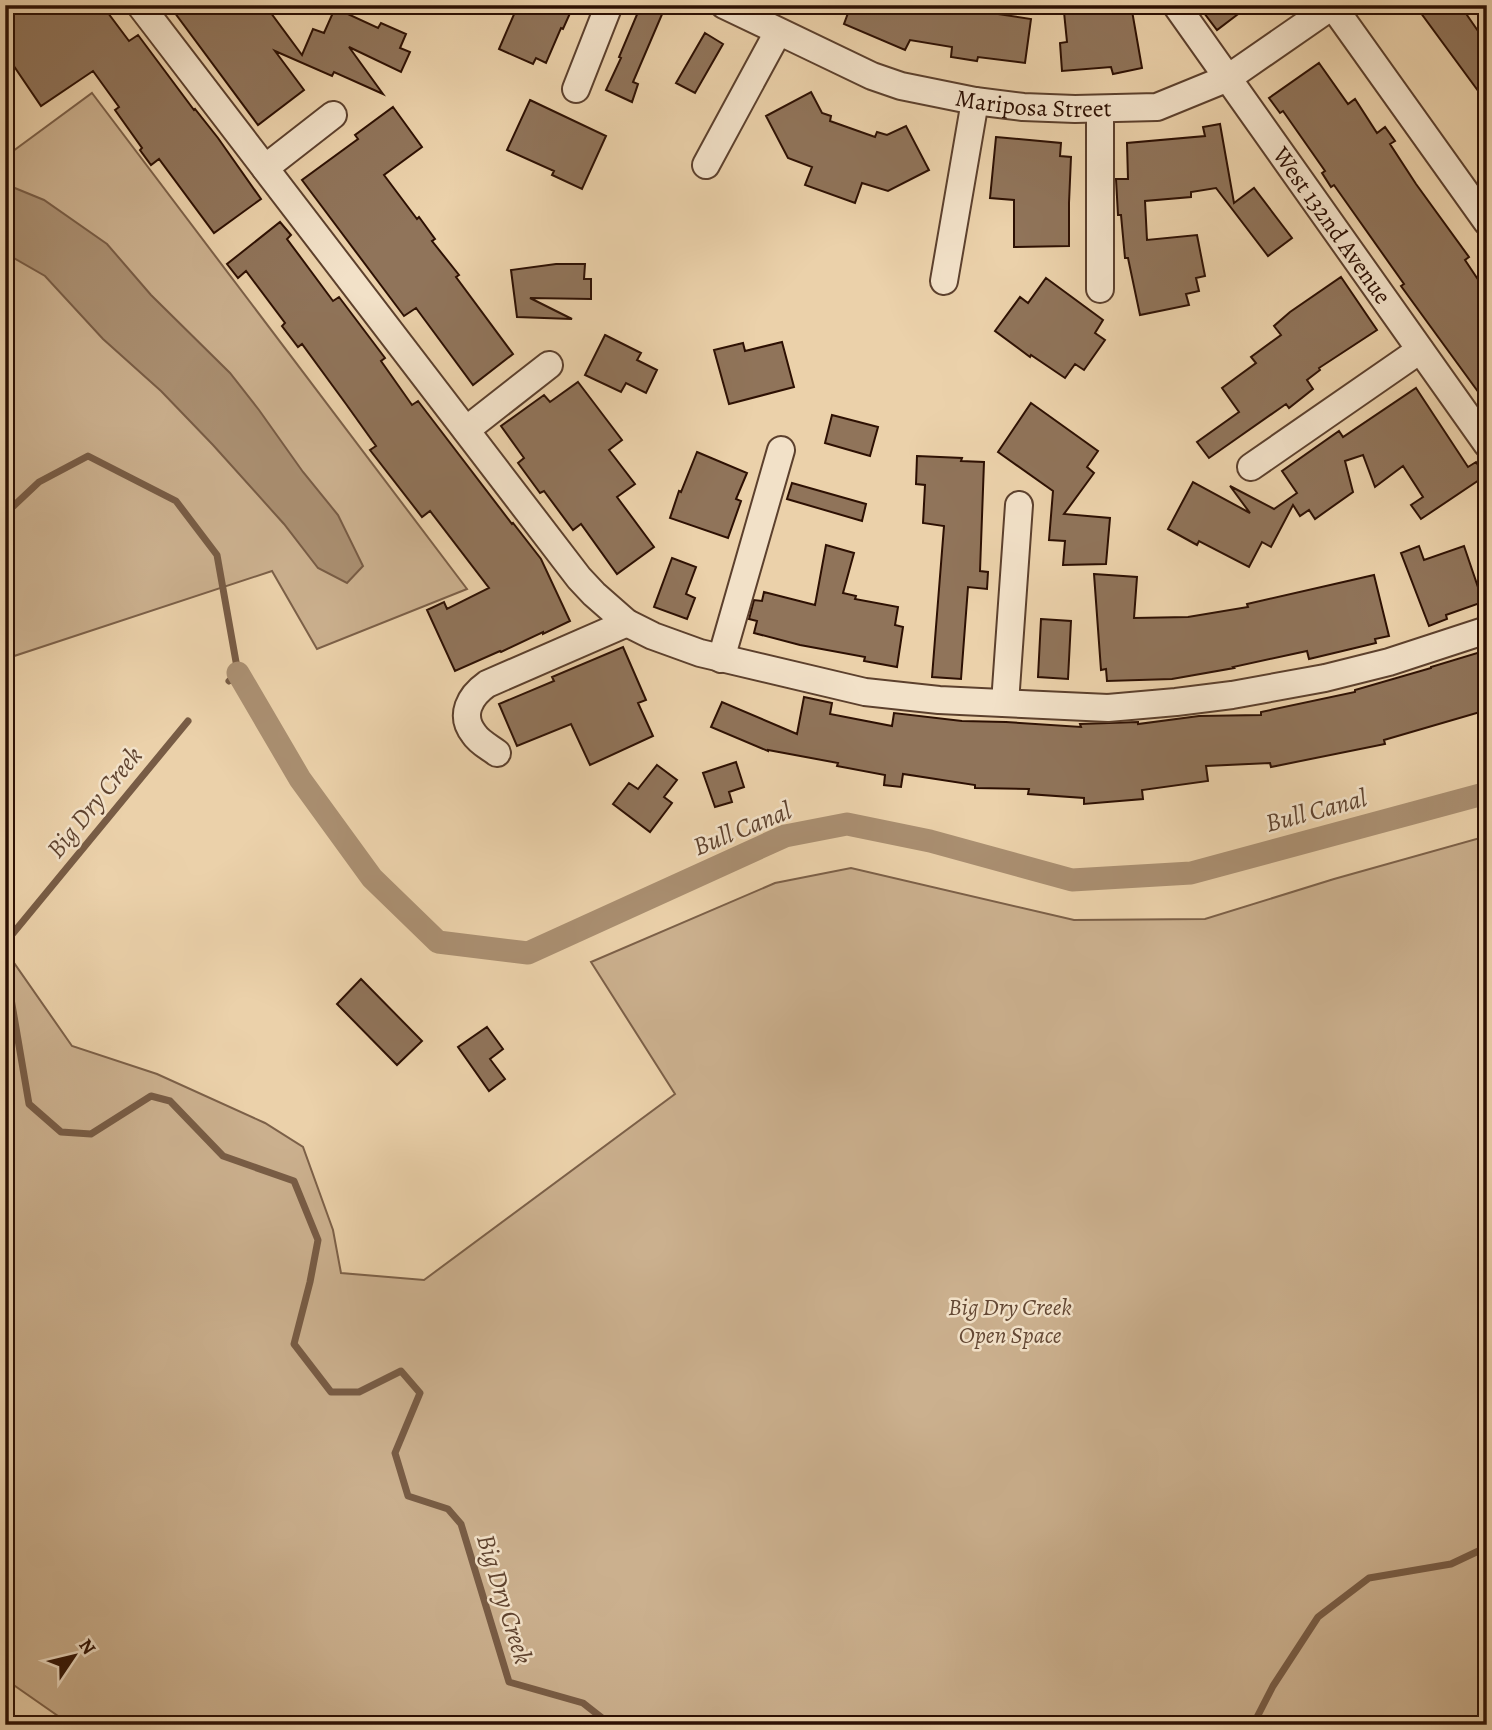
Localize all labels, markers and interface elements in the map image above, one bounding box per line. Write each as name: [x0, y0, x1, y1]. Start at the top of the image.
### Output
street label: Mariposa Street: [953, 81, 1112, 125]
street label: West 132nd Avenue: [1265, 140, 1399, 310]
water label: Big Dry Creek: [39, 739, 150, 865]
water label: Bull Canal: [1262, 780, 1371, 841]
water label: Bull Canal: [688, 793, 797, 864]
park label: Big Dry Creek Open Space: [948, 1291, 1072, 1351]
water label: Big Dry Creek: [468, 1530, 541, 1668]
north arrow: [38, 1622, 108, 1692]
text: N: [72, 1634, 102, 1660]

